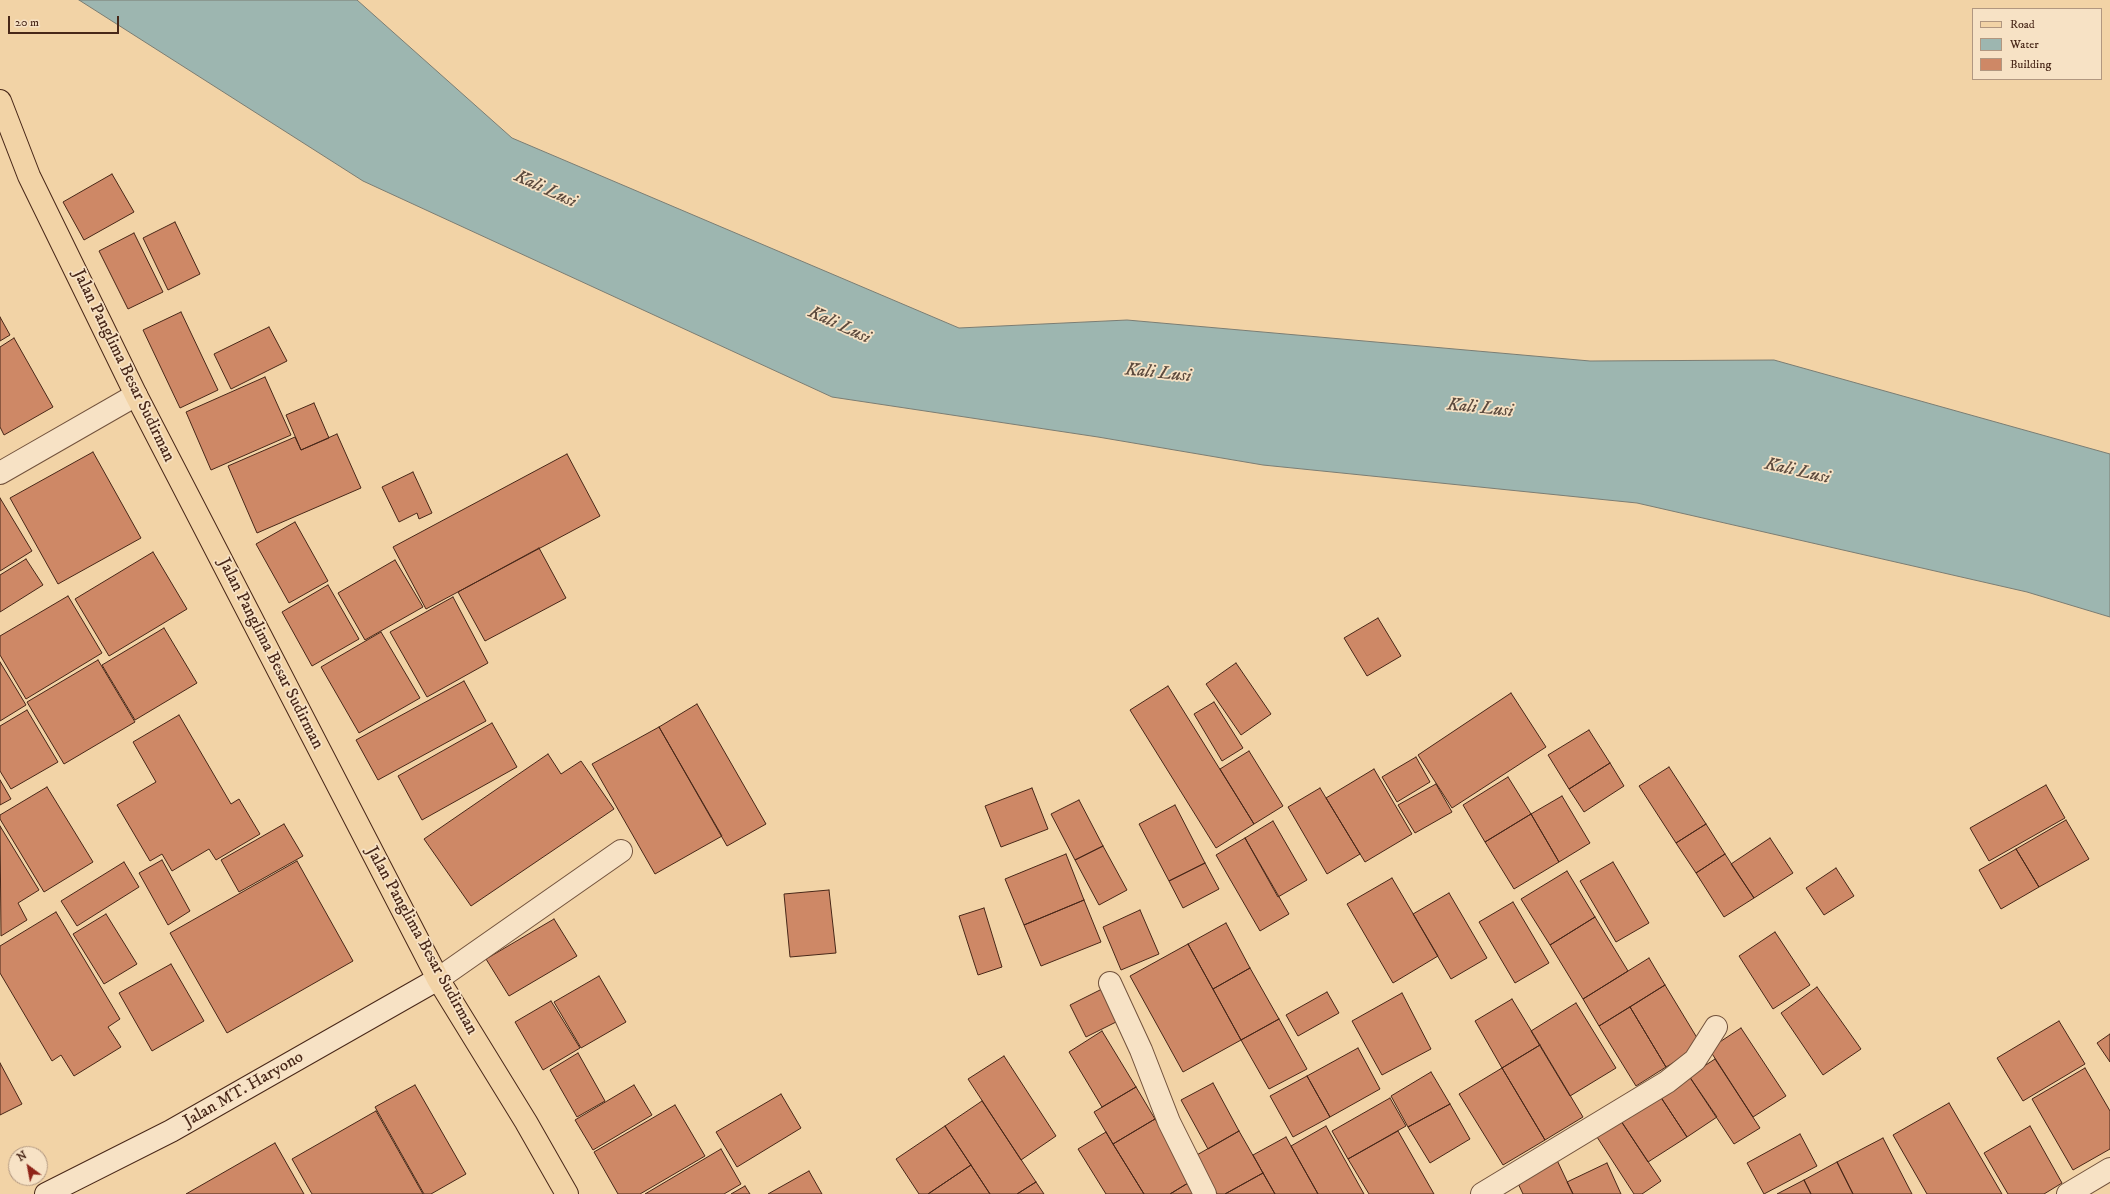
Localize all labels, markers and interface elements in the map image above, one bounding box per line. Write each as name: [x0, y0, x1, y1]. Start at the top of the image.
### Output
scale bar: [10, 8, 121, 34]
legend: [1972, 8, 2102, 80]
text: 20 m: [15, 15, 39, 30]
text: Road: [2010, 17, 2035, 32]
text: Water: [2010, 37, 2039, 52]
text: Building: [2010, 57, 2051, 72]
water label: Kali Lusi: [510, 166, 580, 214]
street label: Jalan Panglima Besar Sudirman: [67, 266, 179, 466]
water label: Kali Lusi: [804, 302, 874, 350]
water label: Kali Lusi: [1124, 360, 1192, 388]
water label: Kali Lusi: [1446, 395, 1514, 423]
water label: Kali Lusi: [1762, 454, 1832, 490]
street label: Jalan Panglima Besar Sudirman: [213, 555, 327, 753]
street label: Jalan Panglima Besar Sudirman: [361, 843, 481, 1039]
street label: Jalan MT. Haryono: [180, 1047, 308, 1133]
north arrow: [8, 1146, 48, 1186]
text: N: [15, 1148, 30, 1165]

